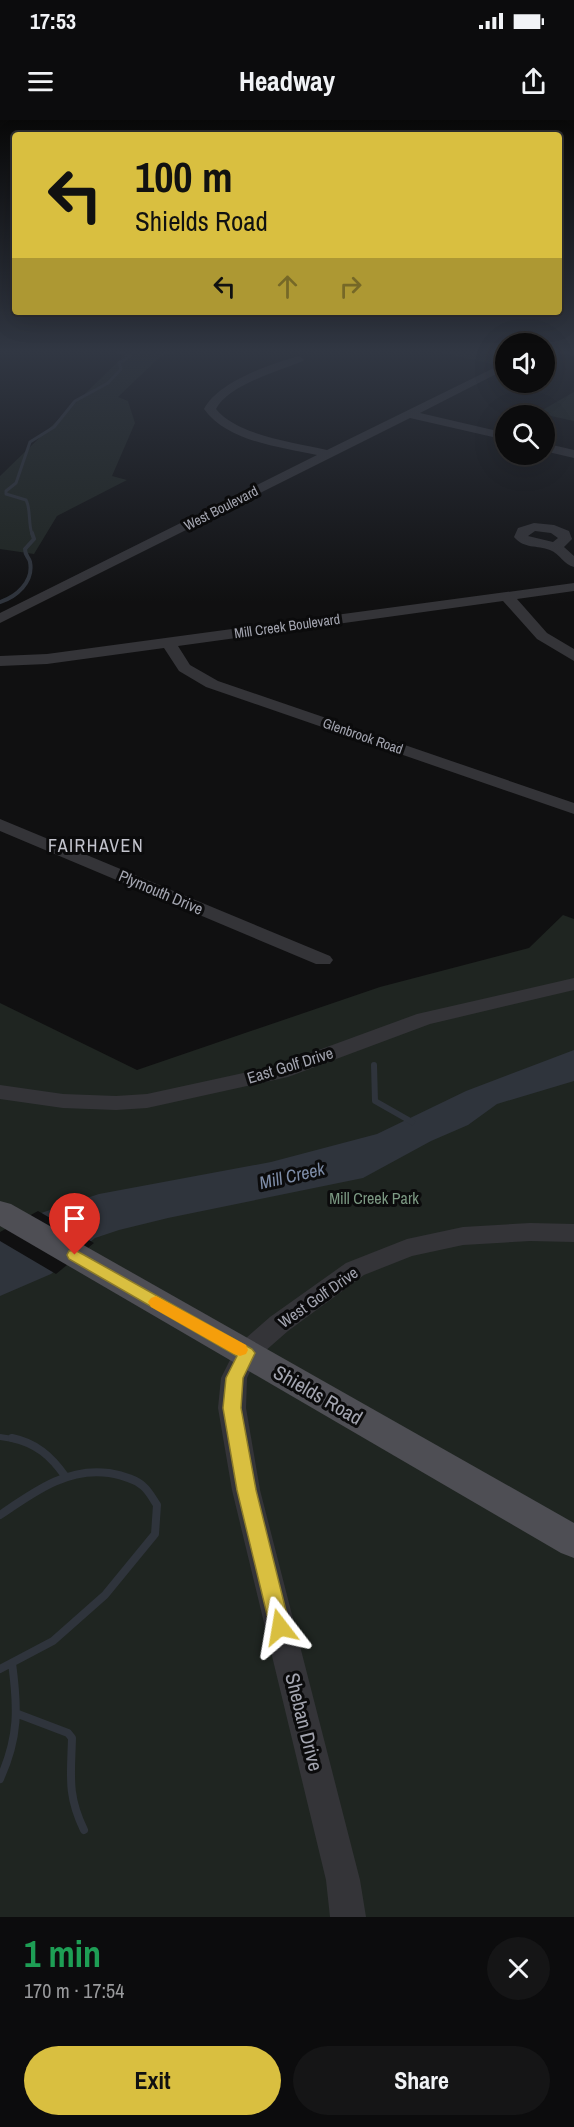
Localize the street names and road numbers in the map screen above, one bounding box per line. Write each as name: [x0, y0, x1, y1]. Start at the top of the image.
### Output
street label: West Boulevard: [181, 482, 261, 534]
street label: Mill Creek Boulevard: [233, 610, 341, 642]
street label: Glenbrook Road: [321, 714, 405, 758]
street label: Plymouth Drive: [115, 864, 207, 920]
street label: East Golf Drive: [244, 1041, 336, 1089]
street label: West Golf Drive: [274, 1261, 362, 1333]
street label: Shields Road: [269, 1358, 368, 1431]
street label: Sheban Drive: [279, 1670, 330, 1774]

